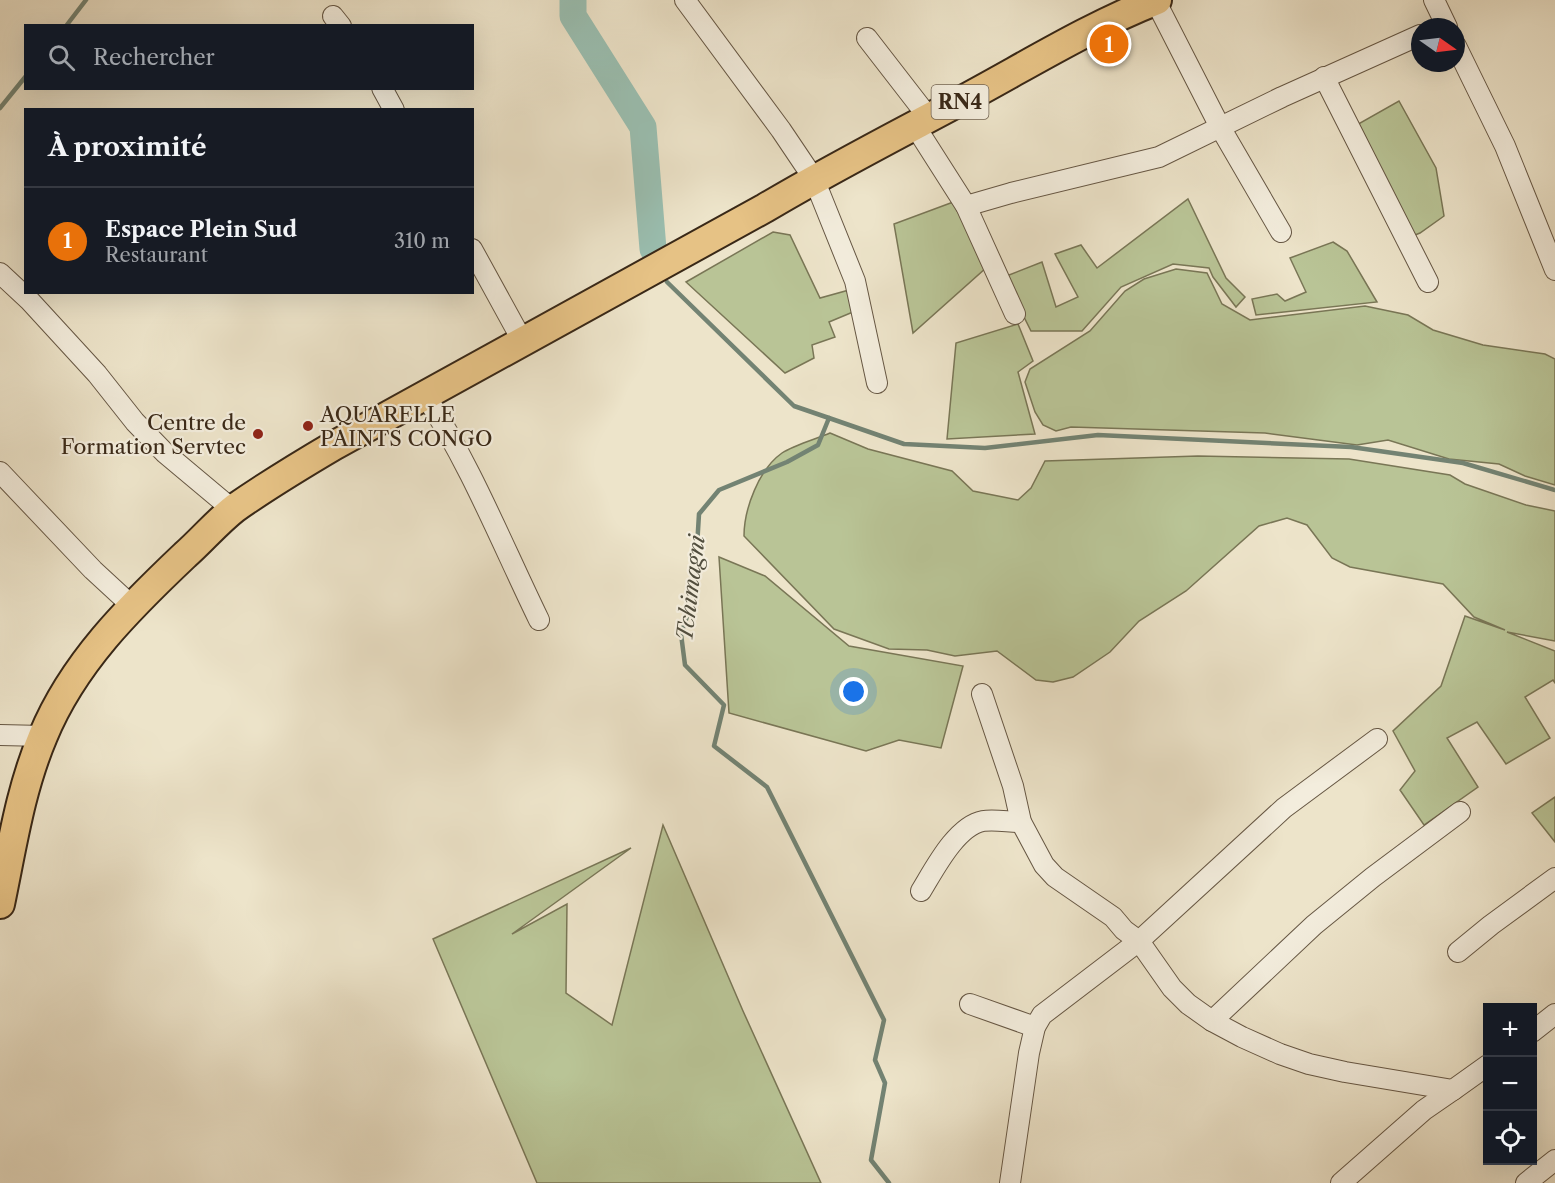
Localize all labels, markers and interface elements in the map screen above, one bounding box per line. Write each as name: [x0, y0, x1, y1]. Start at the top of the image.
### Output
north arrow: [1411, 18, 1465, 72]
pin: 1: [1090, 22, 1128, 66]
search box: [24, 24, 474, 90]
icon: search: [45, 41, 78, 74]
text: Rechercher: [93, 44, 215, 71]
road number: RN4: [932, 85, 988, 119]
text: À proximité: [48, 131, 207, 163]
text: Espace Plein Sud: [105, 216, 297, 243]
text: 1: [63, 229, 72, 253]
text: 310 m: [394, 229, 450, 253]
text: Restaurant: [105, 243, 208, 267]
place label: AQUARELLE PAINTS CONGO: [319, 402, 492, 451]
place label: Centre de Formation Servtec: [61, 410, 246, 459]
marker: AQUARELLE PAINTS CONGO: [301, 419, 315, 433]
marker: Centre de Formation Servtec: [251, 427, 265, 441]
water label: Tchimagni: [671, 532, 711, 642]
your location: [839, 677, 868, 706]
map controls: [1483, 1003, 1537, 1165]
button: +: [1483, 1003, 1537, 1057]
button: −: [1483, 1057, 1537, 1111]
button: locate: [1483, 1111, 1537, 1165]

